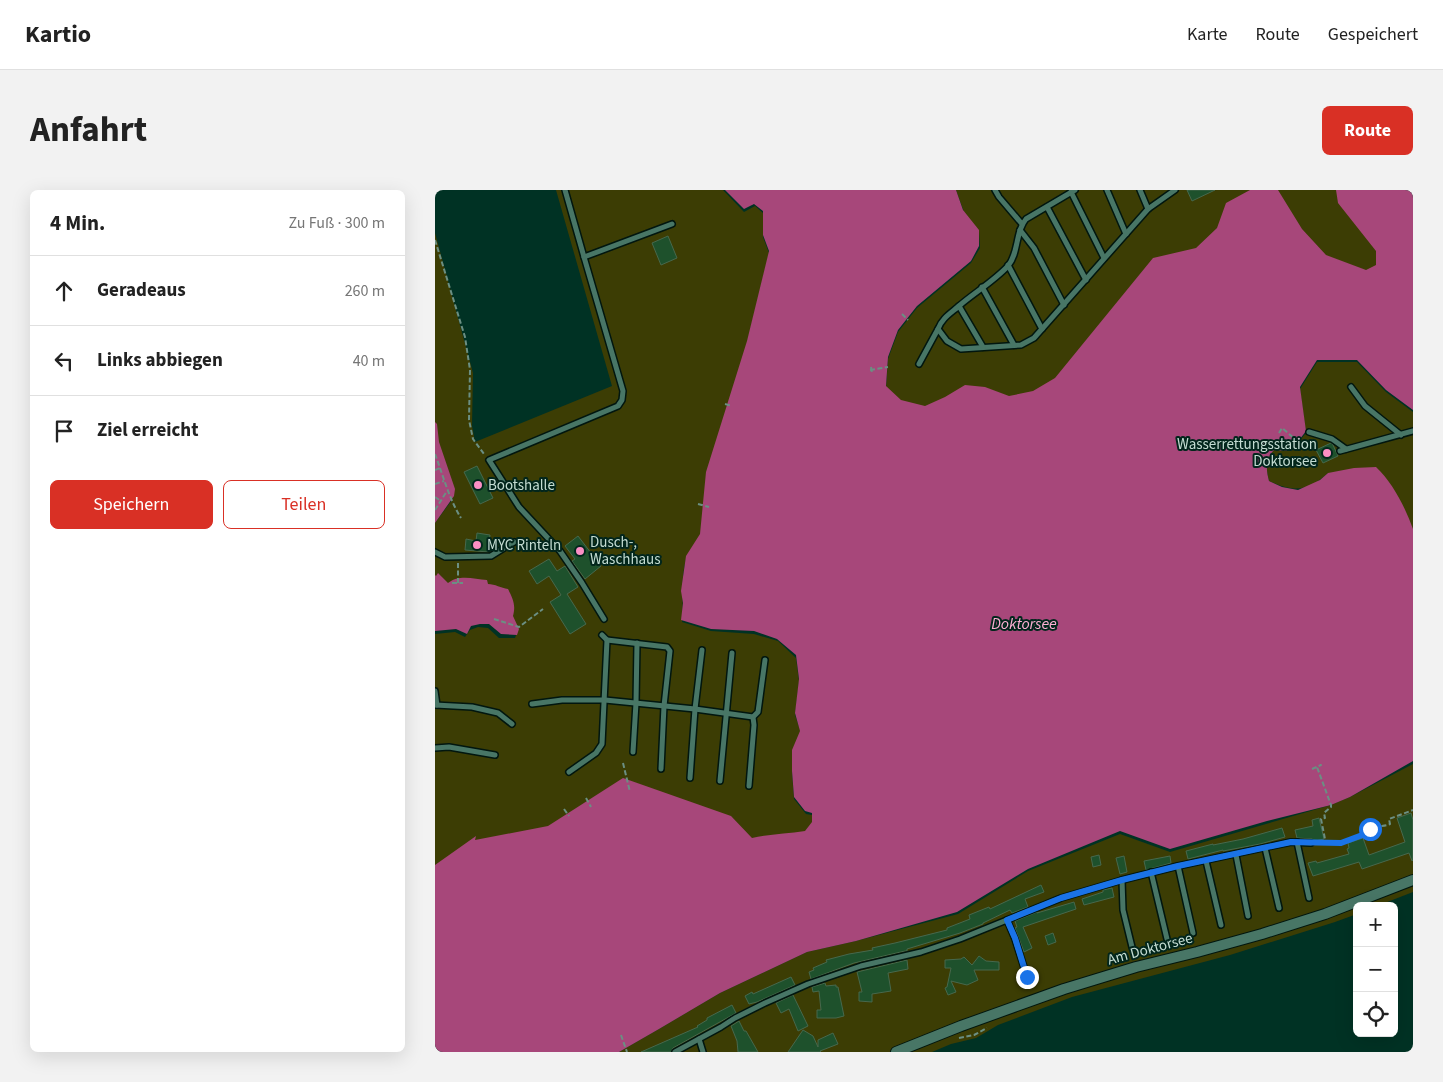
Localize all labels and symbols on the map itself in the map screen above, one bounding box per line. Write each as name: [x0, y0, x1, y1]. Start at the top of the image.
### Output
place label: Wasserrettungsstation Doktorsee: [1177, 434, 1317, 472]
marker: Wasserrettungsstation Doktorsee: [1321, 447, 1333, 459]
place label: Bootshalle: [488, 475, 555, 496]
marker: Bootshalle: [472, 479, 484, 491]
place label: Dusch-, Waschhaus: [590, 532, 661, 570]
place label: MYC Rinteln: [487, 535, 561, 556]
marker: MYC Rinteln: [471, 539, 483, 551]
marker: Dusch-, Waschhaus: [574, 545, 586, 557]
water label: Doktorsee: [991, 613, 1057, 635]
route start: [1359, 818, 1382, 841]
street label: Am Doktorsee: [1105, 928, 1195, 970]
route end: [1016, 966, 1039, 989]

